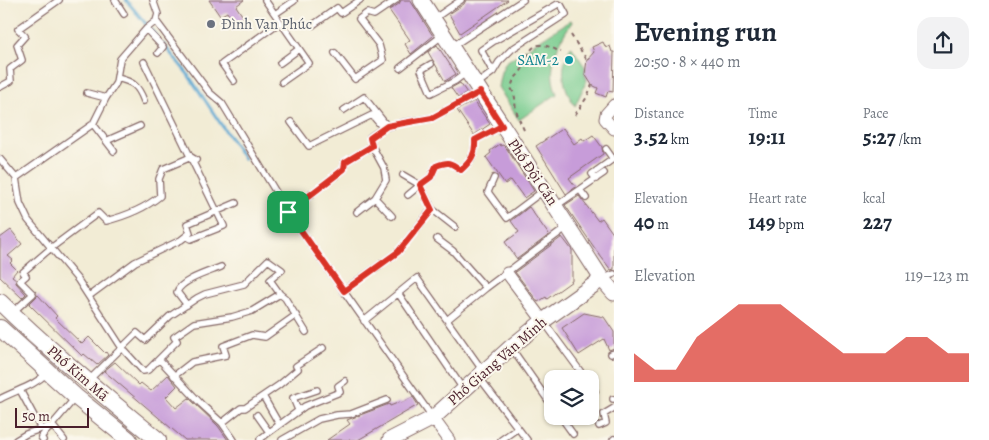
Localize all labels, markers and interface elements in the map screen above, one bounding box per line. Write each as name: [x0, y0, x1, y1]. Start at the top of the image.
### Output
text: Evening run: [634, 13, 777, 51]
place label: Đình Vạn Phúc: [221, 14, 312, 34]
button: share: [917, 17, 969, 69]
marker: Đình Vạn Phúc: [205, 18, 217, 30]
place label: SAM-2: [517, 50, 559, 70]
text: 20:50 · 8 × 440 m: [634, 51, 741, 73]
marker: SAM-2: [563, 54, 575, 66]
text: Distance: [634, 104, 684, 123]
text: Time: [748, 104, 777, 123]
text: Pace: [863, 104, 889, 123]
text: 3.52: [634, 123, 668, 151]
text: 19:11: [748, 123, 786, 151]
text: 5:27: [863, 123, 896, 151]
text: km: [668, 130, 689, 149]
text: /km: [896, 130, 922, 149]
street label: Phố Đội Cấn: [503, 135, 563, 209]
text: Elevation: [634, 189, 688, 208]
text: Heart rate: [748, 189, 807, 208]
text: kcal: [863, 189, 885, 208]
pin: [267, 191, 309, 233]
icon: arrive: [274, 198, 302, 226]
text: 40: [634, 208, 654, 236]
text: 149: [748, 208, 775, 236]
text: 227: [863, 208, 892, 236]
text: m: [654, 215, 669, 234]
text: bpm: [775, 215, 804, 234]
text: Elevation: [634, 265, 695, 287]
text: 119–123 m: [905, 265, 969, 287]
street label: Phố Giang Văn Minh: [443, 312, 551, 410]
street label: Phố Kim Mã: [43, 341, 113, 405]
map controls: [544, 370, 599, 425]
button: layers: [544, 370, 599, 425]
scale bar: [15, 405, 89, 428]
text: 50 m: [22, 407, 50, 426]

